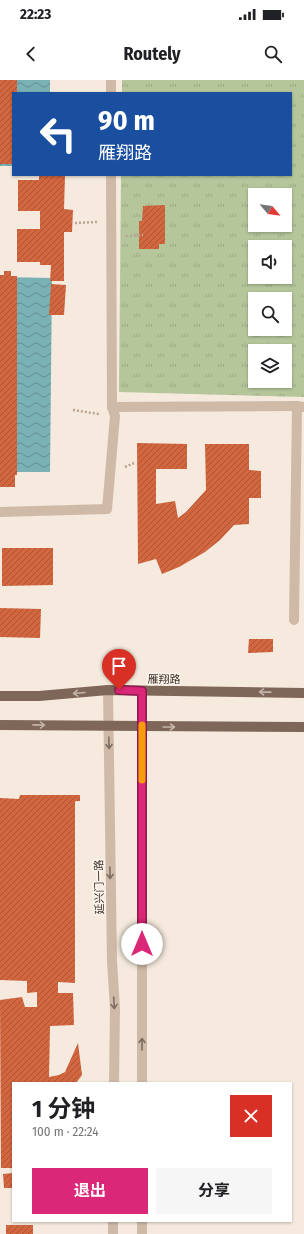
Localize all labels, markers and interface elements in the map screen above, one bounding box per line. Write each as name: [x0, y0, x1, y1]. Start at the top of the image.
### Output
text: 22:23: [20, 5, 51, 23]
icon: back: [20, 43, 42, 65]
text: Routely: [123, 43, 181, 65]
icon: search: [262, 43, 284, 65]
text: 90 m: [98, 104, 155, 137]
icon: left: [32, 108, 84, 160]
text: 雁翔路: [98, 142, 152, 164]
north arrow: [248, 188, 292, 232]
map controls: [248, 188, 292, 388]
button: sound: [248, 240, 292, 284]
button: search: [248, 292, 292, 336]
button: layers: [248, 344, 292, 388]
pin: [102, 649, 136, 690]
icon: arrive: [108, 655, 130, 677]
street label: 雁翔路: [147, 673, 181, 686]
one-way arrow: [259, 688, 272, 696]
one-way arrow: [73, 689, 86, 696]
one-way arrow: [32, 722, 45, 729]
one-way arrow: [162, 723, 175, 730]
one-way arrow: [105, 736, 113, 749]
street label: 延兴门一路: [93, 859, 106, 915]
one-way arrow: [107, 866, 114, 879]
position arrow: [121, 923, 163, 965]
one-way arrow: [111, 996, 118, 1009]
one-way arrow: [138, 1038, 146, 1051]
text: 1 分钟: [32, 1095, 95, 1123]
button: close: [230, 1095, 272, 1137]
text: 100 m · 22:24: [32, 1124, 99, 1139]
button: 退出: [32, 1168, 148, 1214]
button: 分享: [156, 1168, 272, 1214]

